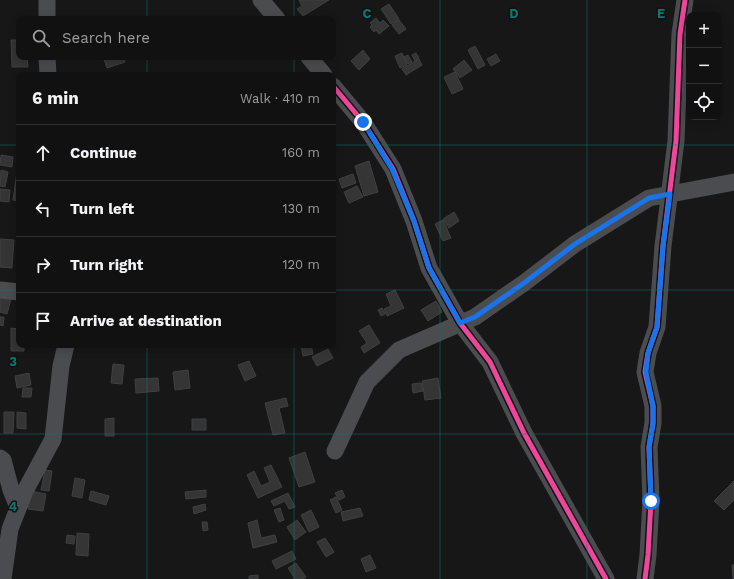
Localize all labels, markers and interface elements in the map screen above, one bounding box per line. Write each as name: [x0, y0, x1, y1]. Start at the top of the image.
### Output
text: C: [363, 6, 372, 21]
text: D: [509, 6, 519, 21]
text: E: [657, 6, 665, 21]
map controls: [686, 12, 722, 120]
button: +: [686, 12, 722, 48]
search box: [16, 16, 336, 60]
icon: search: [30, 27, 52, 49]
text: Search here: [62, 29, 150, 47]
button: −: [686, 48, 722, 84]
button: locate: [686, 84, 722, 120]
text: 6 min: [32, 88, 79, 108]
text: Walk · 410 m: [240, 91, 320, 106]
route end: [354, 113, 372, 131]
icon: ahead: [32, 142, 54, 164]
text: Continue: [70, 144, 137, 162]
text: 160 m: [282, 145, 320, 160]
icon: left: [32, 198, 54, 220]
text: Turn left: [70, 200, 134, 218]
text: 130 m: [282, 201, 320, 216]
icon: right: [32, 254, 54, 276]
text: Turn right: [70, 256, 143, 274]
text: 120 m: [282, 257, 320, 272]
icon: arrive: [32, 310, 54, 332]
text: Arrive at destination: [70, 312, 222, 330]
text: 3: [9, 354, 17, 369]
route start: [642, 492, 660, 510]
text: 4: [9, 499, 18, 514]

